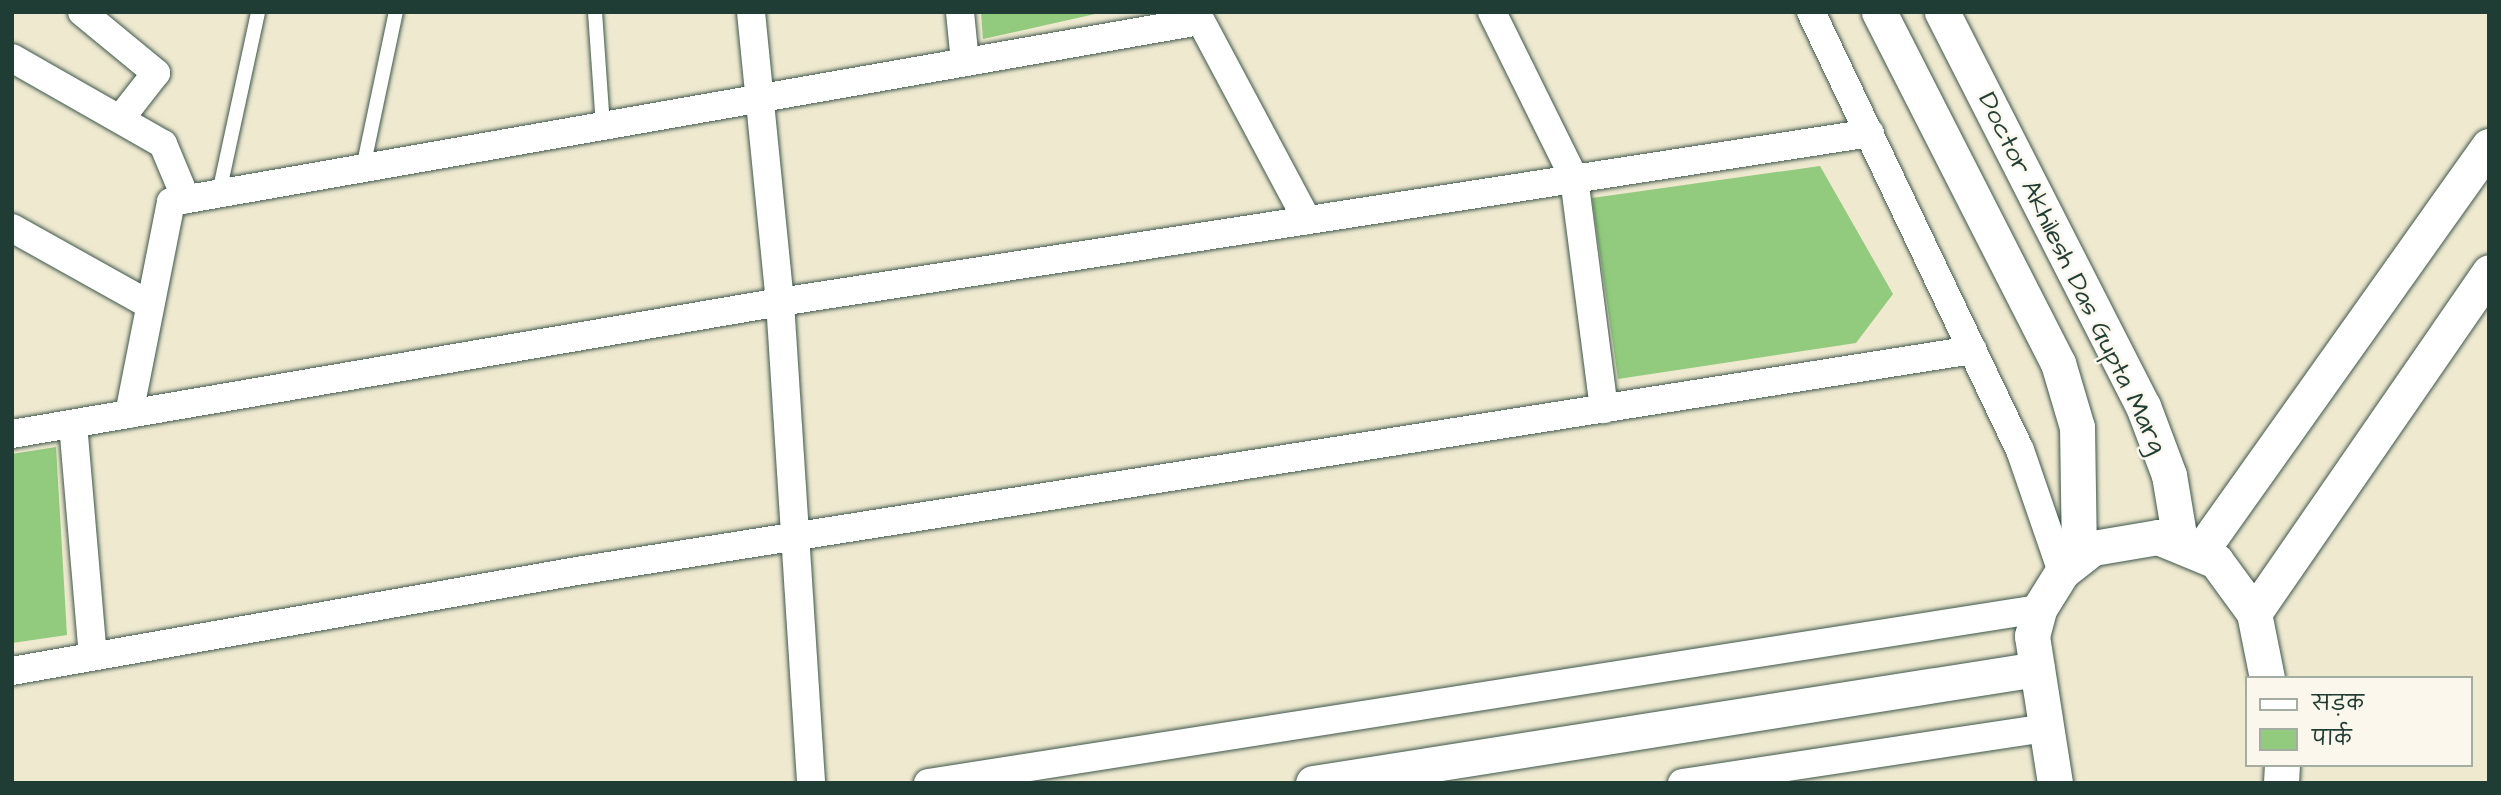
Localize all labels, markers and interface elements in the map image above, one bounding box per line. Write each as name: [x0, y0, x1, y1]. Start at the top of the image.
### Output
street label: Doctor Akhilesh Das Gupta Marg: [1971, 87, 2173, 459]
legend: [2246, 676, 2473, 767]
text: सड़क: [2312, 689, 2364, 718]
text: पार्क: [2312, 724, 2352, 753]

